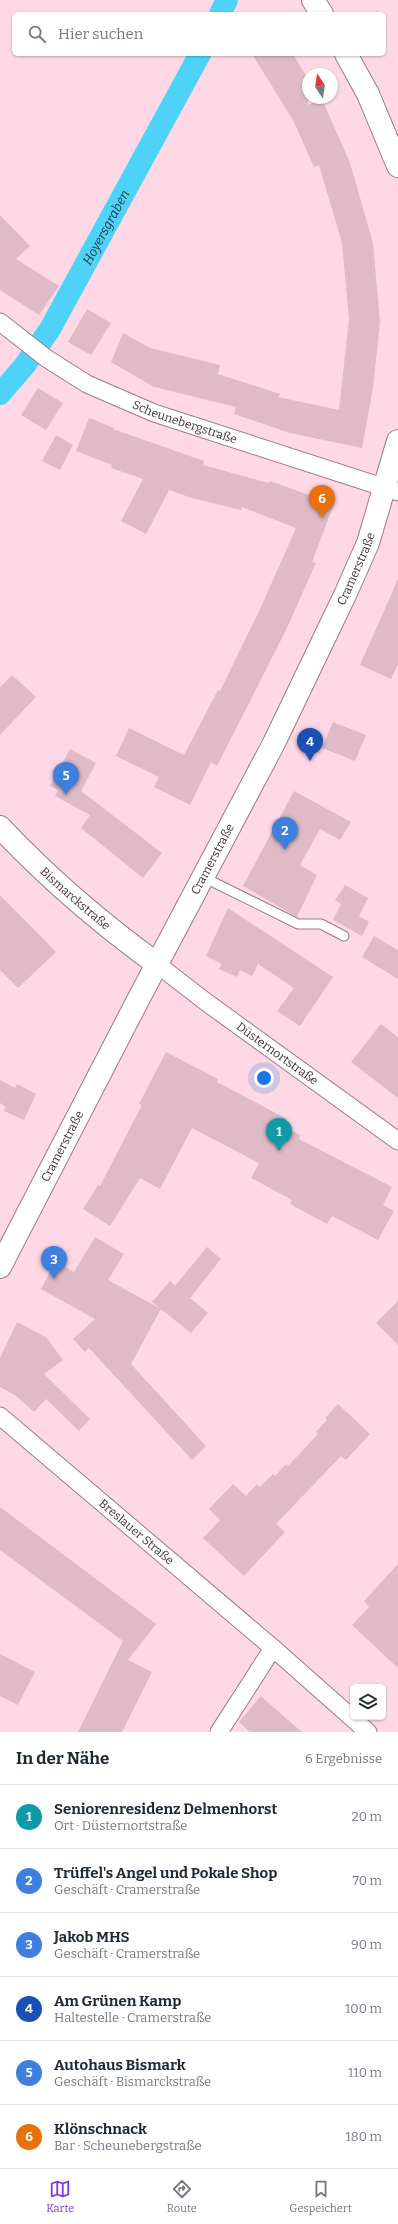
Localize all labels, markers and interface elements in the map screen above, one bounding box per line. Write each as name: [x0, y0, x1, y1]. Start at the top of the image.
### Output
search box: [12, 12, 386, 56]
icon: search: [26, 23, 48, 45]
text: Hier suchen: [58, 25, 143, 43]
north arrow: [302, 68, 338, 104]
water label: Hoyersgraben: [79, 187, 132, 268]
street label: Scheunebergstraße: [130, 397, 239, 446]
pin: 6: [309, 485, 335, 518]
street label: Cramerstraße: [334, 531, 378, 607]
pin: 4: [297, 728, 323, 761]
pin: 5: [53, 762, 79, 795]
pin: 2: [272, 817, 298, 850]
street label: Cramerstraße: [188, 821, 237, 897]
street label: Bismarckstraße: [38, 864, 113, 933]
street label: Düsternortstraße: [234, 1019, 321, 1088]
your location: [254, 1068, 274, 1088]
street label: Cramerstraße: [38, 1108, 87, 1184]
pin: 1: [266, 1118, 292, 1151]
pin: 3: [41, 1246, 67, 1279]
street label: Breslauer Straße: [96, 1496, 177, 1568]
map controls: [350, 1684, 386, 1720]
button: layers: [350, 1684, 386, 1720]
text: In der Nähe: [16, 1748, 109, 1769]
text: 6 Ergebnisse: [305, 1751, 382, 1766]
text: Seniorenresidenz Delmenhorst: [54, 1800, 277, 1818]
text: 1: [26, 1809, 32, 1824]
text: 20 m: [352, 1809, 382, 1824]
text: Ort · Düsternortstraße: [54, 1818, 187, 1833]
text: Trüffel's Angel und Pokale Shop: [54, 1864, 277, 1882]
text: 2: [25, 1873, 33, 1888]
text: 70 m: [352, 1873, 382, 1888]
text: Geschäft · Cramerstraße: [54, 1882, 200, 1897]
text: Jakob MHS: [54, 1928, 130, 1946]
text: 3: [25, 1937, 33, 1952]
text: 90 m: [351, 1937, 382, 1952]
text: Geschäft · Cramerstraße: [54, 1946, 200, 1961]
text: Am Grünen Kamp: [54, 1992, 181, 2010]
text: 4: [25, 2001, 33, 2016]
text: 100 m: [345, 2001, 382, 2016]
text: Haltestelle · Cramerstraße: [54, 2010, 211, 2025]
text: Autohaus Bismark: [54, 2056, 186, 2074]
text: 5: [25, 2065, 33, 2080]
text: 110 m: [348, 2065, 382, 2080]
text: Geschäft · Bismarckstraße: [54, 2074, 211, 2089]
text: Klönschnack: [54, 2120, 147, 2138]
text: 6: [25, 2129, 33, 2144]
text: 180 m: [346, 2129, 382, 2144]
text: Bar · Scheunebergstraße: [54, 2138, 202, 2153]
tab: Karte: [46, 2178, 74, 2215]
tab: Route: [167, 2178, 197, 2215]
tab: Gespeichert: [289, 2178, 352, 2215]

